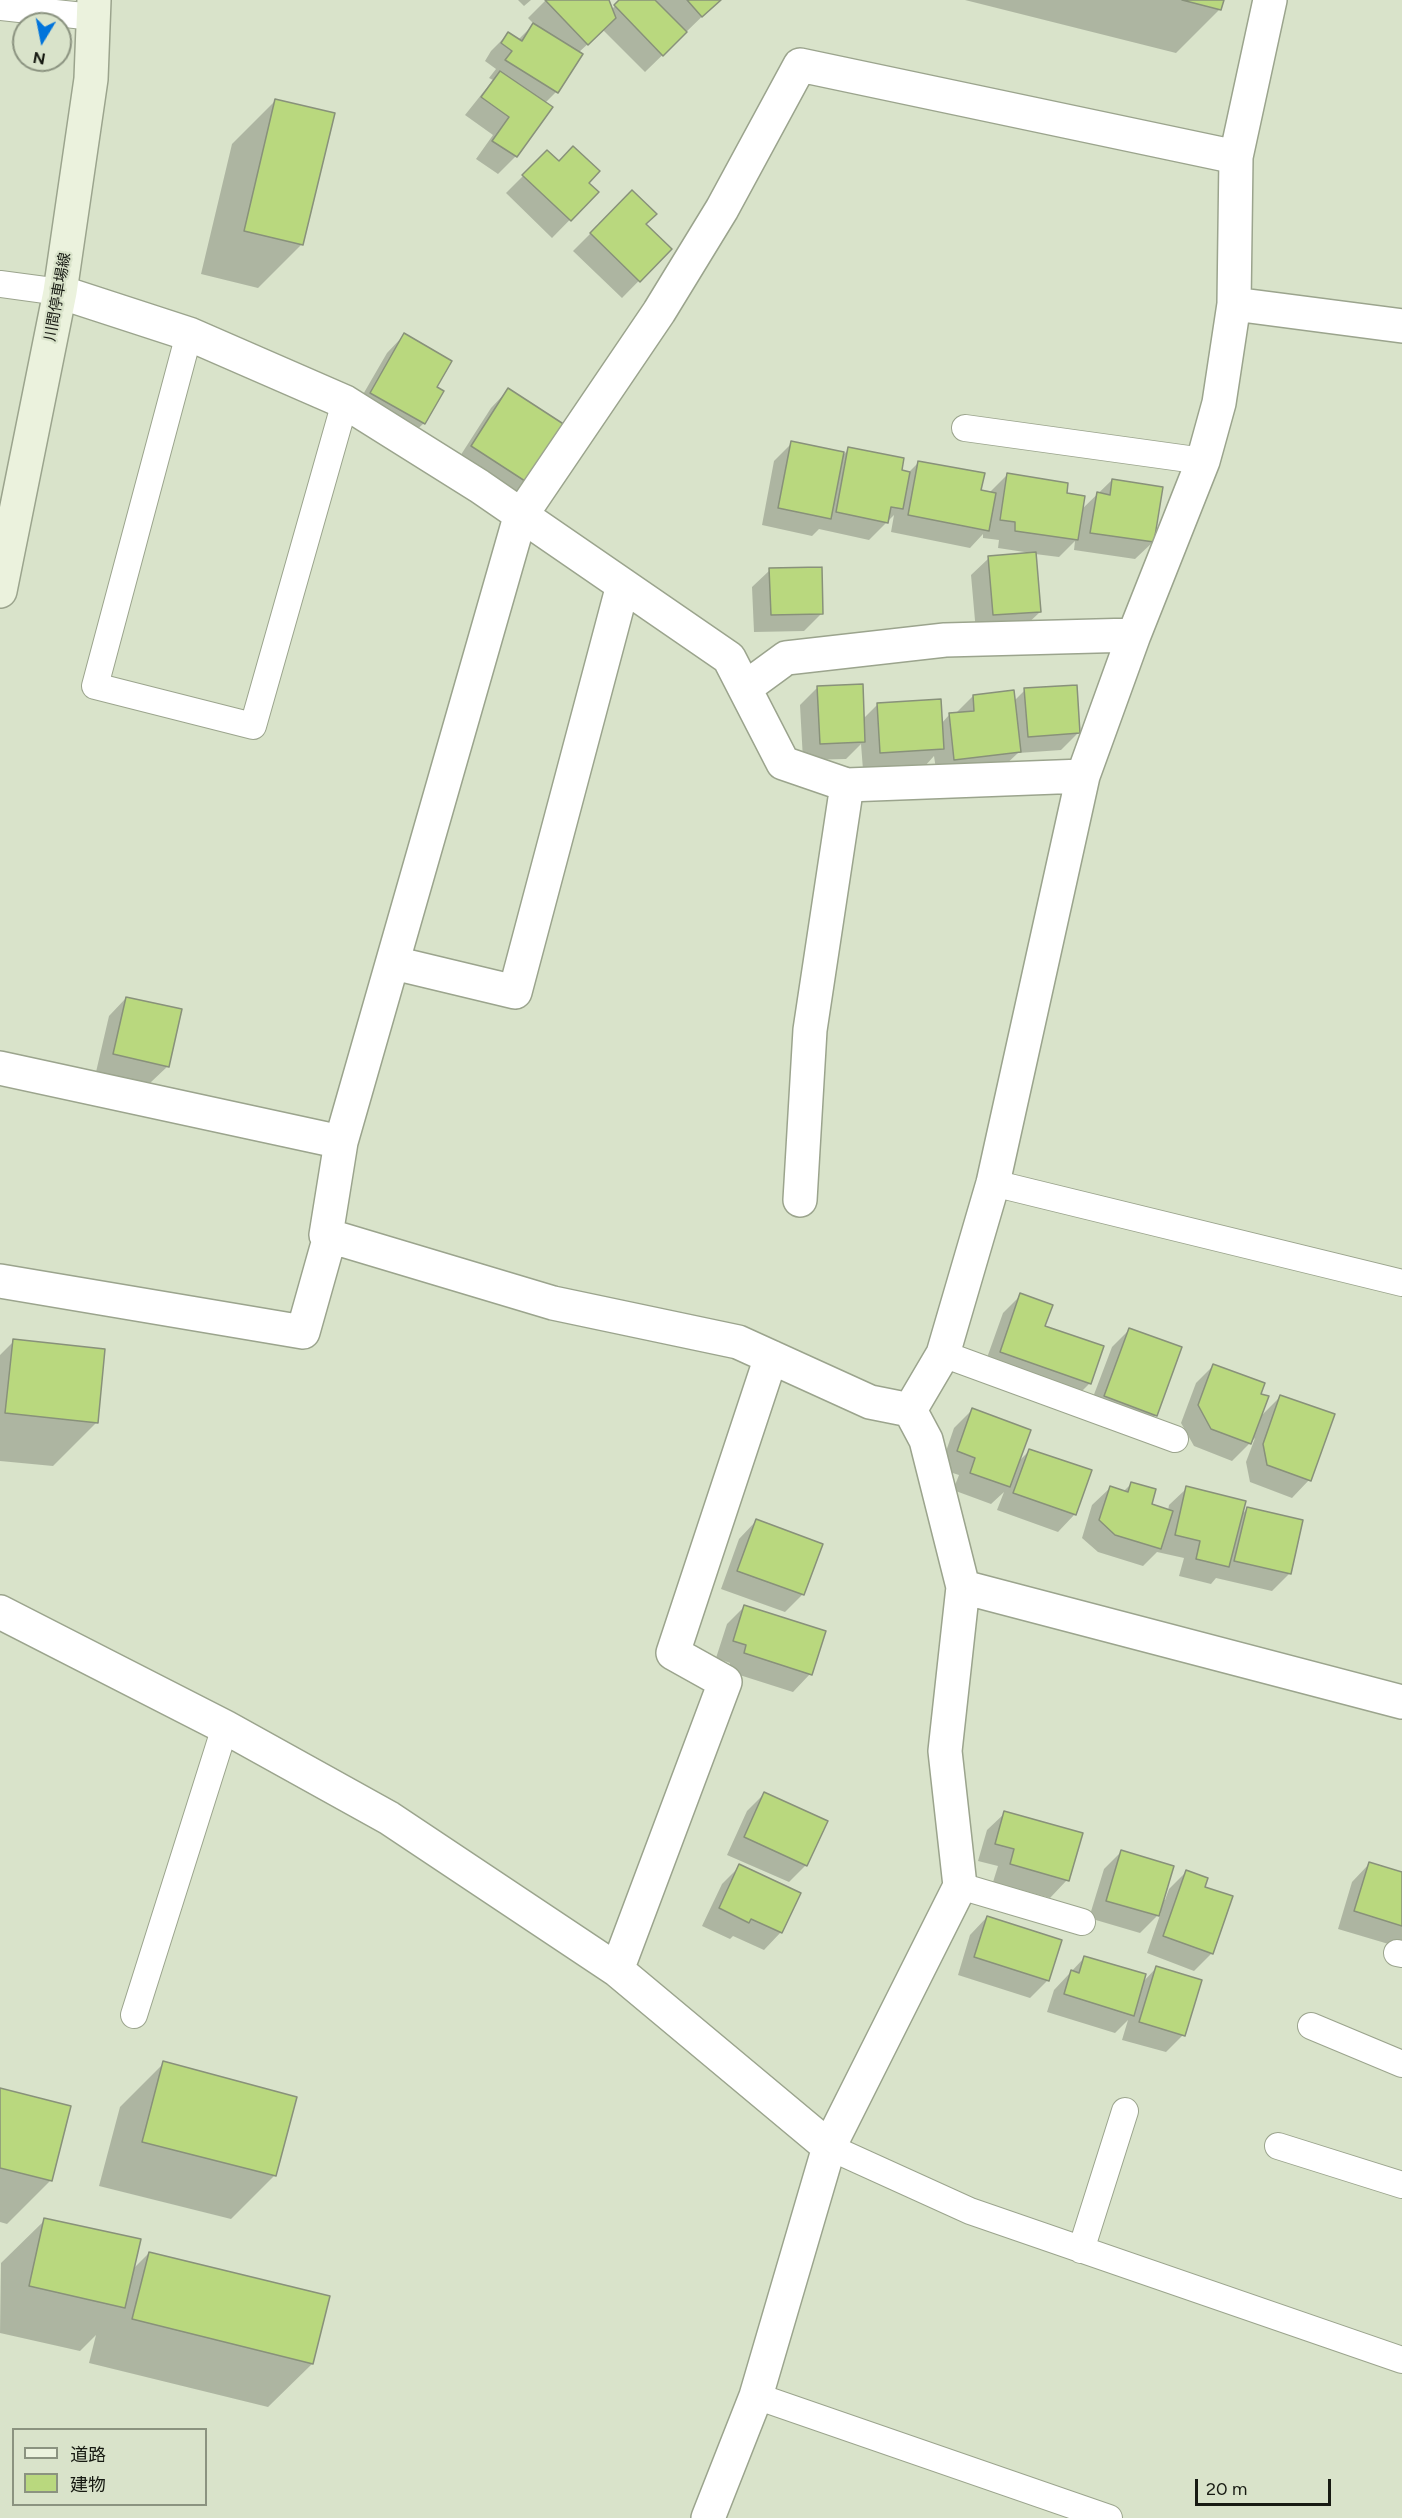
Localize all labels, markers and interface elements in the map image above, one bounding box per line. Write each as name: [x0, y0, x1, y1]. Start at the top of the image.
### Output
north arrow: [12, 12, 72, 72]
text: N: [31, 48, 47, 69]
street label: 川間停車場線: [41, 251, 75, 343]
legend: [12, 2428, 207, 2506]
text: 道路: [70, 2444, 106, 2466]
scale bar: [1198, 2467, 1334, 2505]
text: 建物: [70, 2474, 106, 2496]
text: 20 m: [1206, 2478, 1247, 2500]

